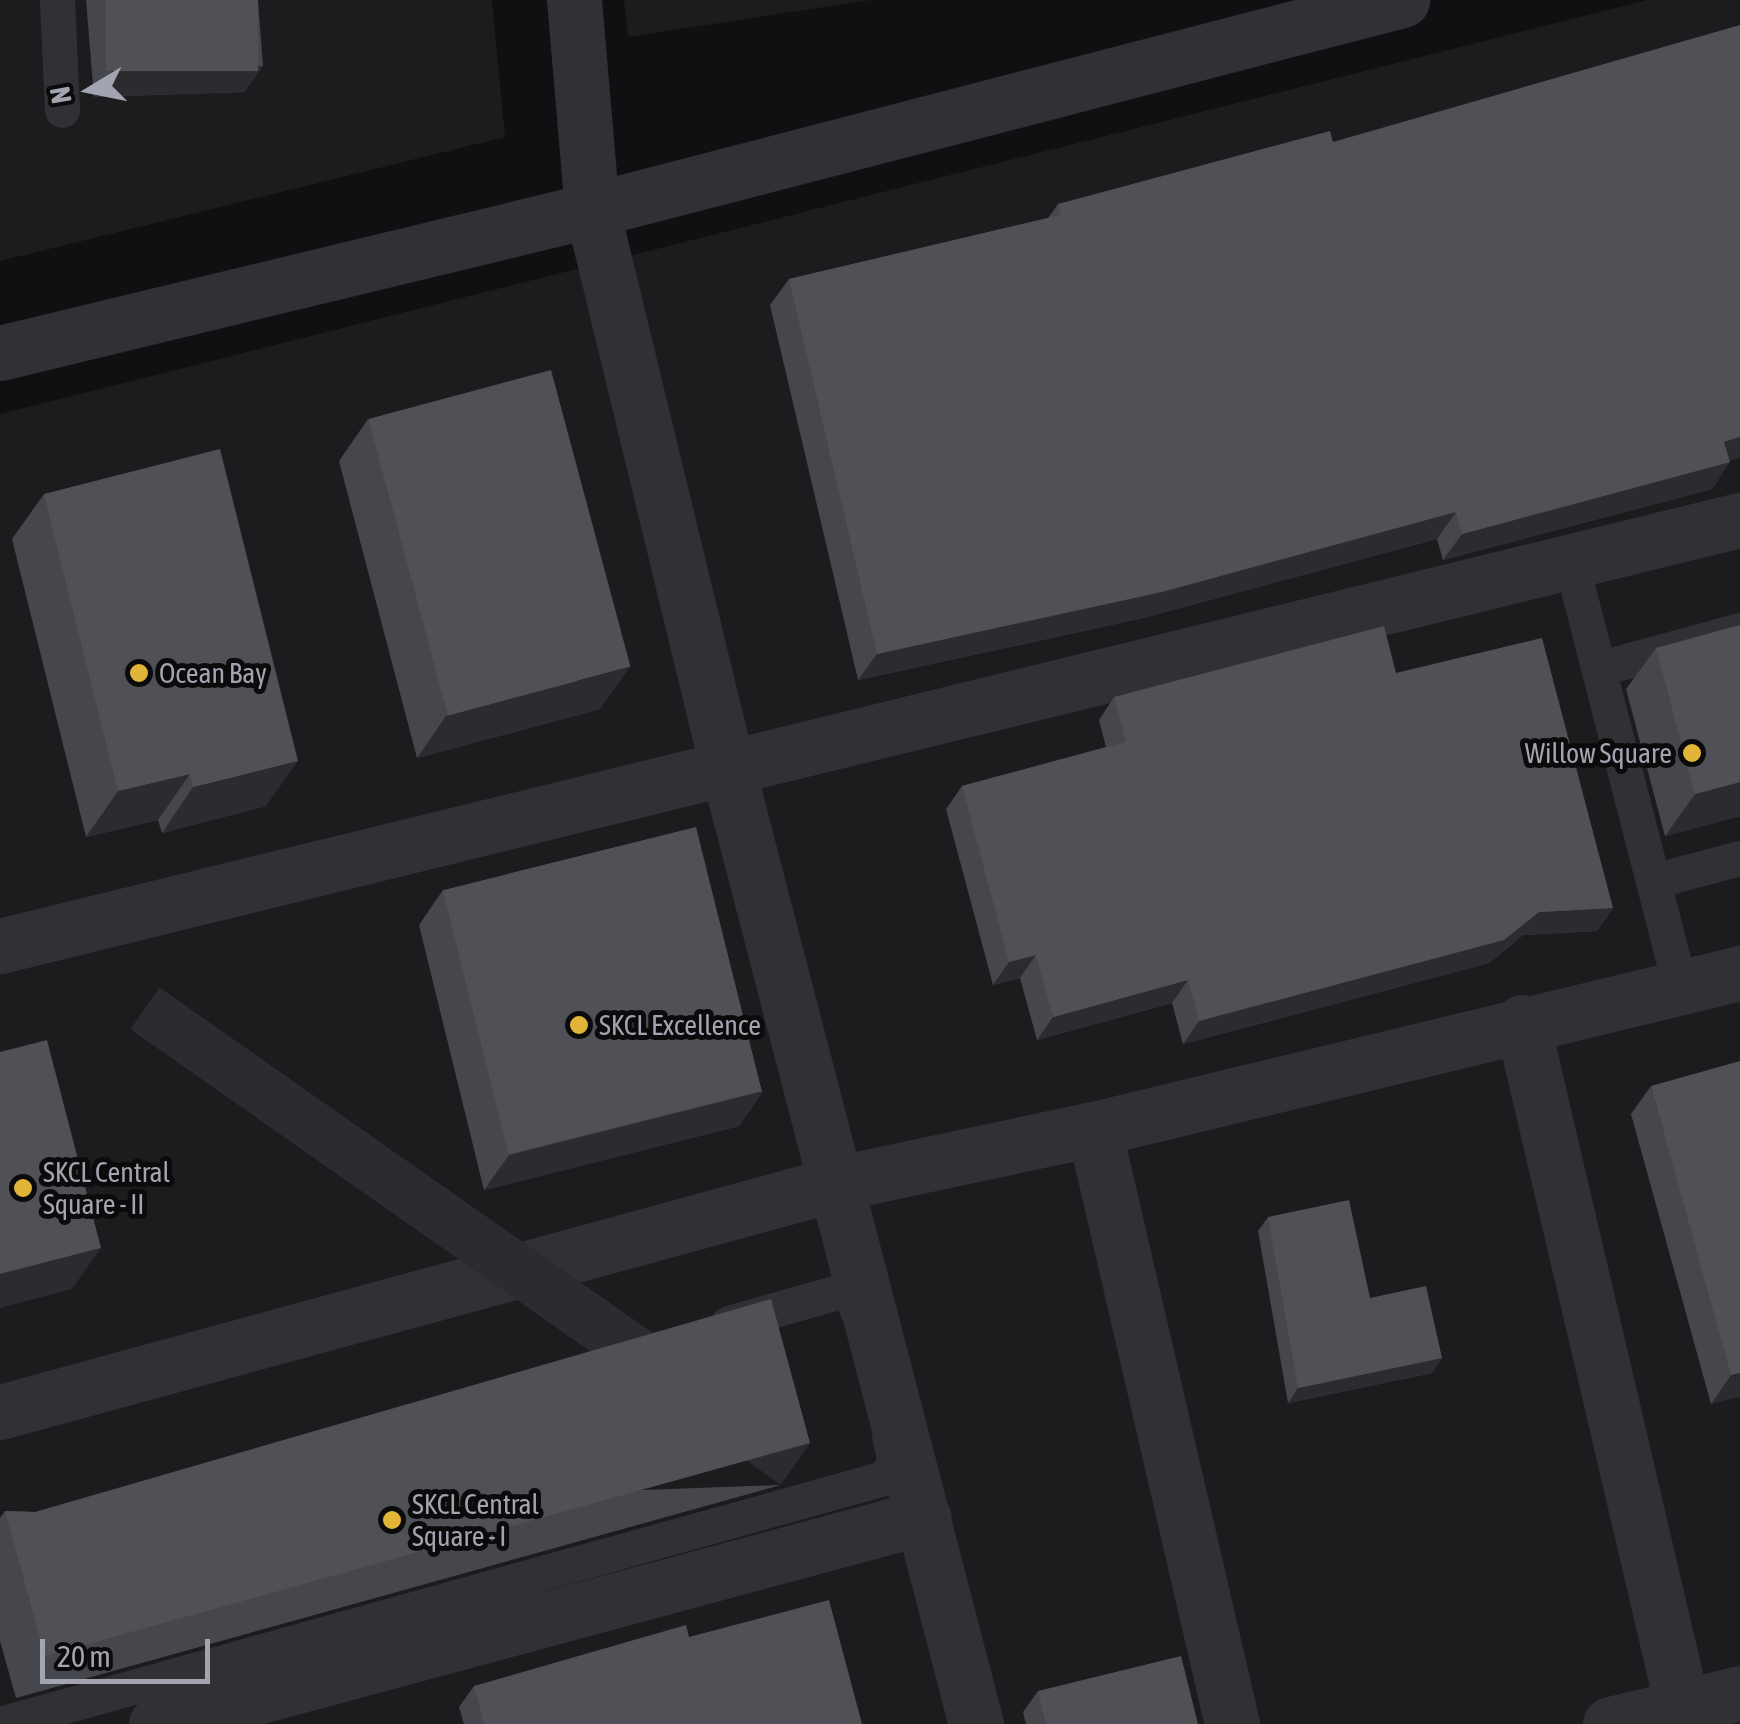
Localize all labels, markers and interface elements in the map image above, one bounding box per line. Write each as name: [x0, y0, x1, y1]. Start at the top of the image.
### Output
north arrow: [40, 40, 140, 140]
text: N: [43, 84, 78, 106]
place label: Ocean Bay: [159, 656, 267, 690]
marker: Ocean Bay: [128, 662, 150, 684]
place label: Willow Square: [1525, 736, 1672, 770]
marker: Willow Square: [1681, 742, 1703, 764]
place label: SKCL Excellence: [599, 1008, 761, 1042]
marker: SKCL Excellence: [568, 1014, 590, 1036]
place label: SKCL Central Square - II: [43, 1155, 170, 1221]
marker: SKCL Central Square - II: [12, 1177, 34, 1199]
place label: SKCL Central Square - I: [412, 1487, 539, 1553]
marker: SKCL Central Square - I: [381, 1509, 403, 1531]
scale bar: [45, 1619, 215, 1681]
text: 20 m: [57, 1639, 111, 1673]

